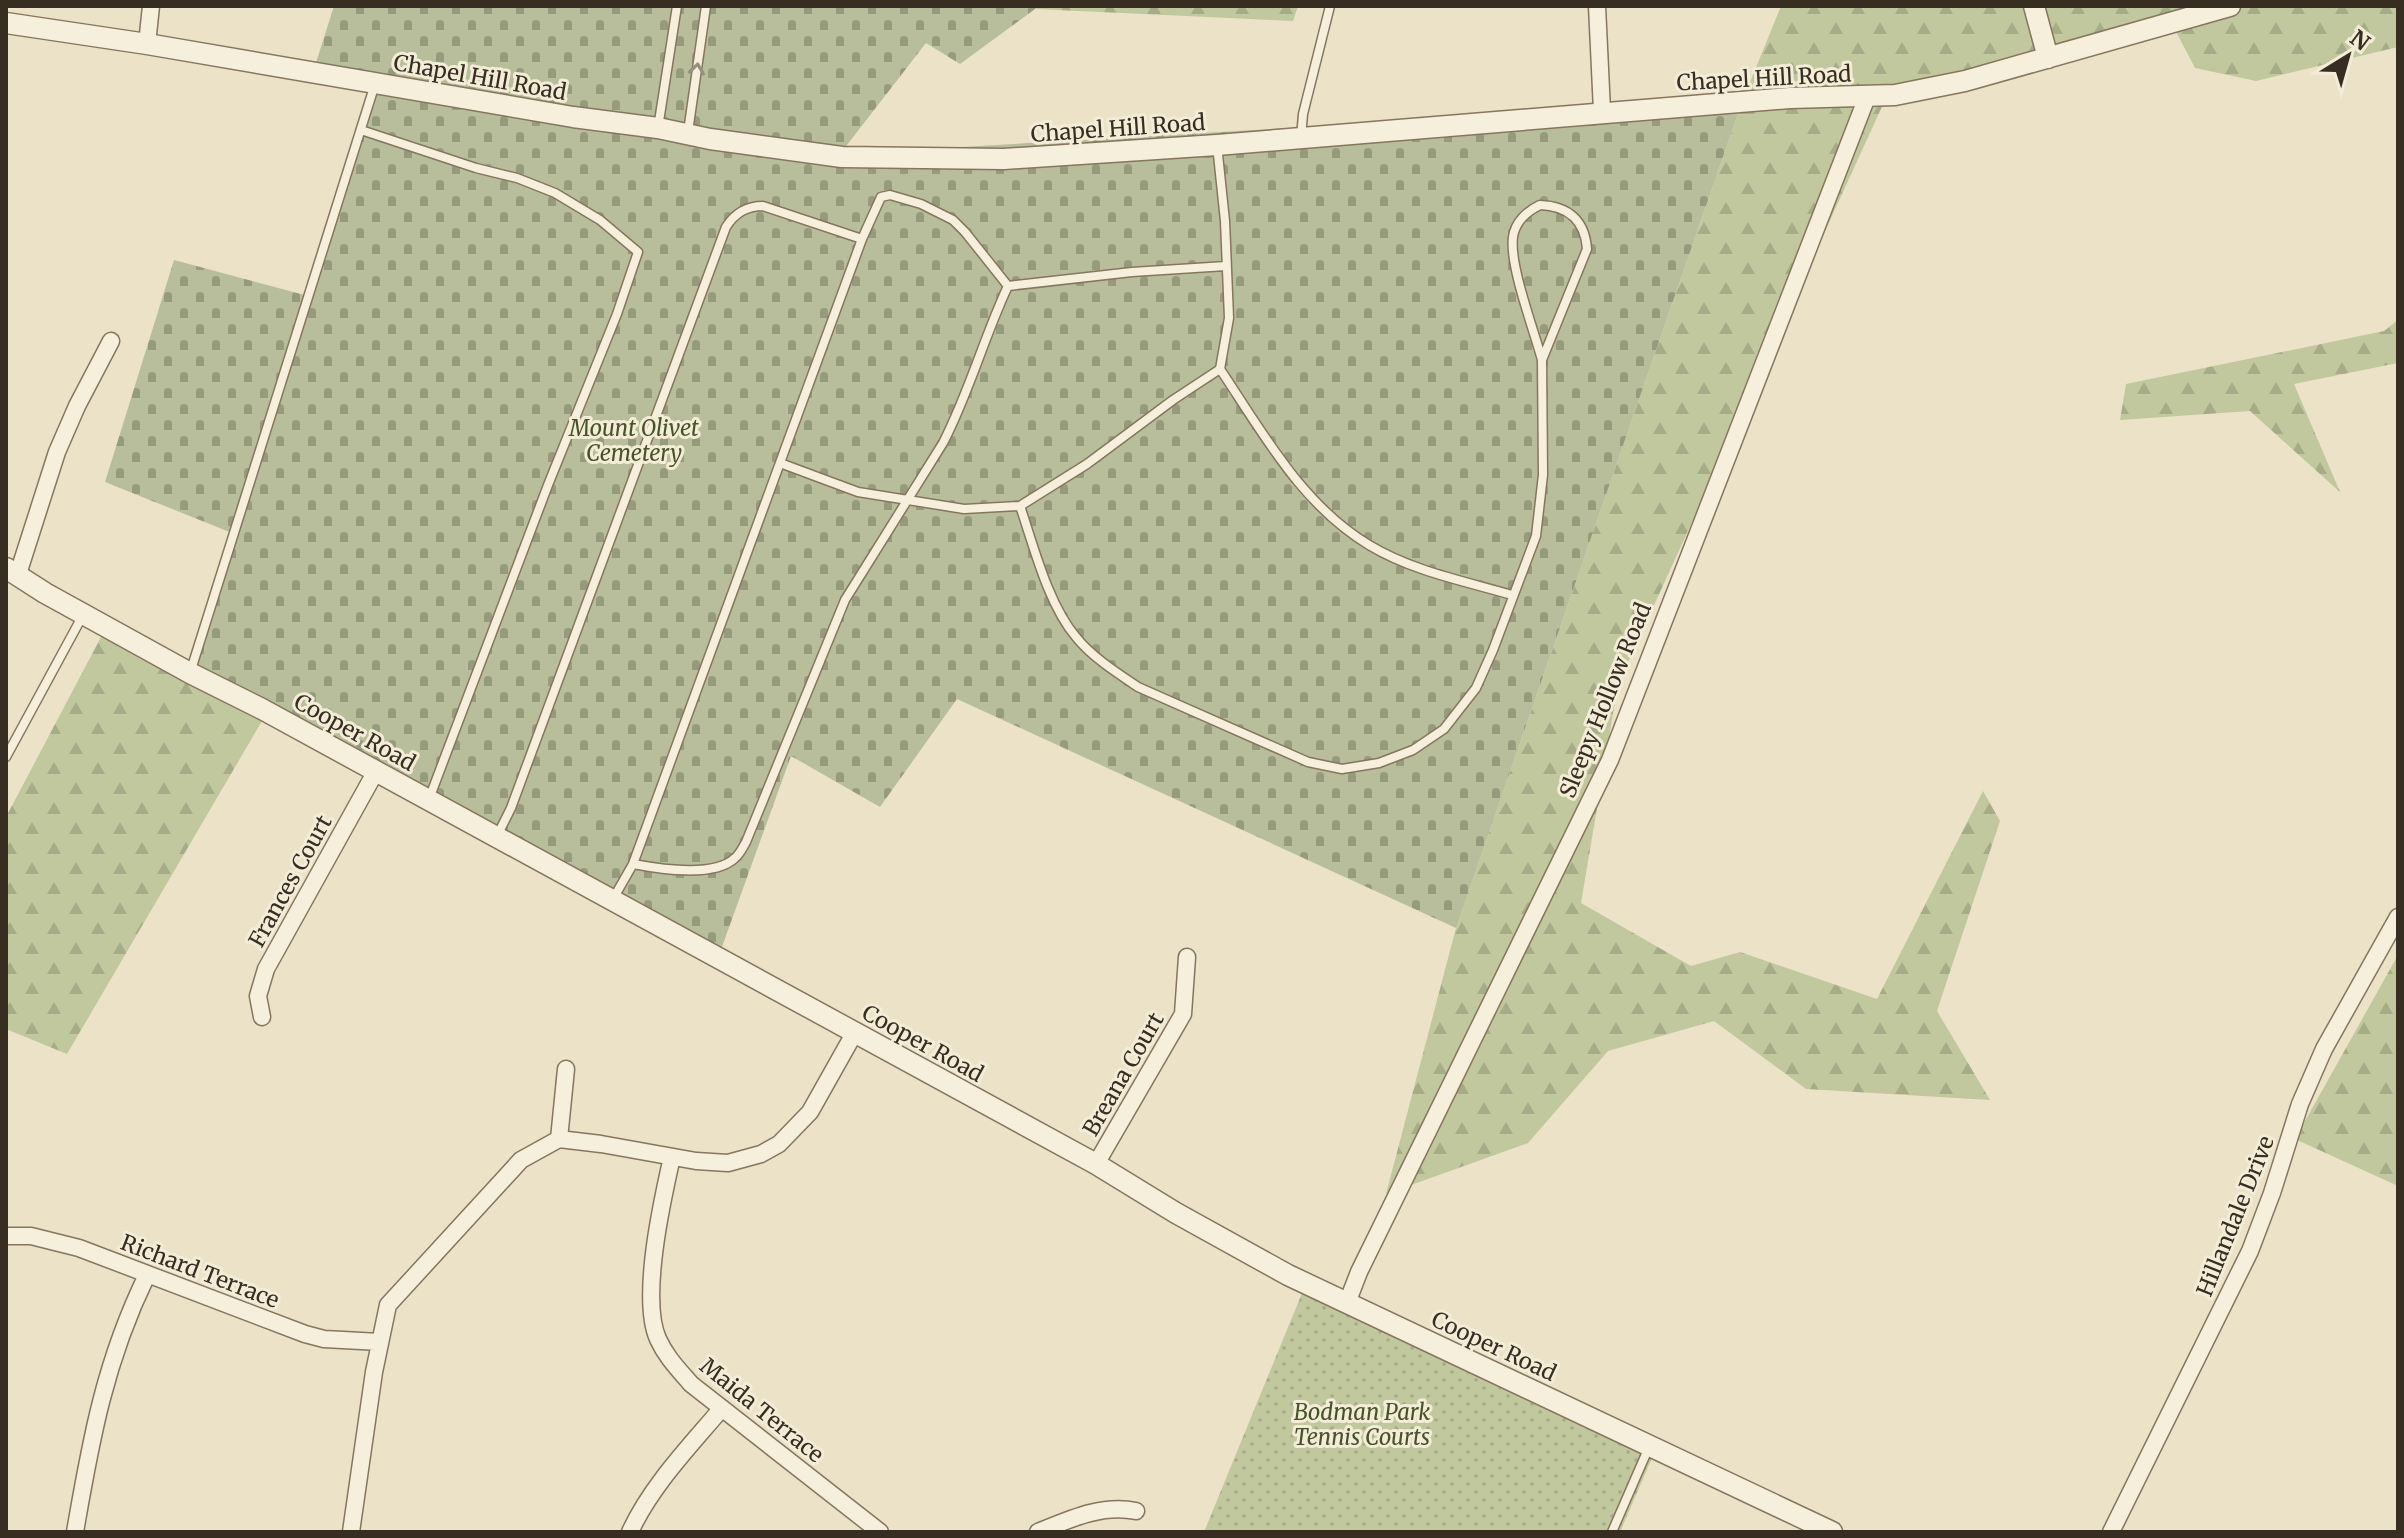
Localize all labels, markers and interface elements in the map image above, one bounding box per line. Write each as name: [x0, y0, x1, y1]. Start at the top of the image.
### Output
north arrow: [2308, 16, 2388, 96]
text: N: [2345, 24, 2376, 57]
street label: Chapel Hill Road: [391, 48, 569, 106]
street label: Chapel Hill Road: [1676, 59, 1852, 97]
one-way arrow: [688, 63, 705, 76]
street label: Chapel Hill Road: [1030, 108, 1206, 148]
park label: Mount Olivet Cemetery: [568, 414, 699, 467]
street label: Sleepy Hollow Road: [1553, 598, 1657, 802]
street label: Cooper Road: [289, 687, 421, 777]
street label: Frances Court: [242, 810, 338, 952]
street label: Cooper Road: [857, 998, 989, 1088]
street label: Breana Court: [1076, 1007, 1170, 1141]
street label: Hillandale Drive: [2190, 1132, 2280, 1300]
street label: Richard Terrace: [117, 1228, 283, 1314]
street label: Cooper Road: [1427, 1305, 1561, 1387]
street label: Maida Terrace: [694, 1352, 830, 1468]
park label: Bodman Park Tennis Courts: [1294, 1398, 1430, 1451]

